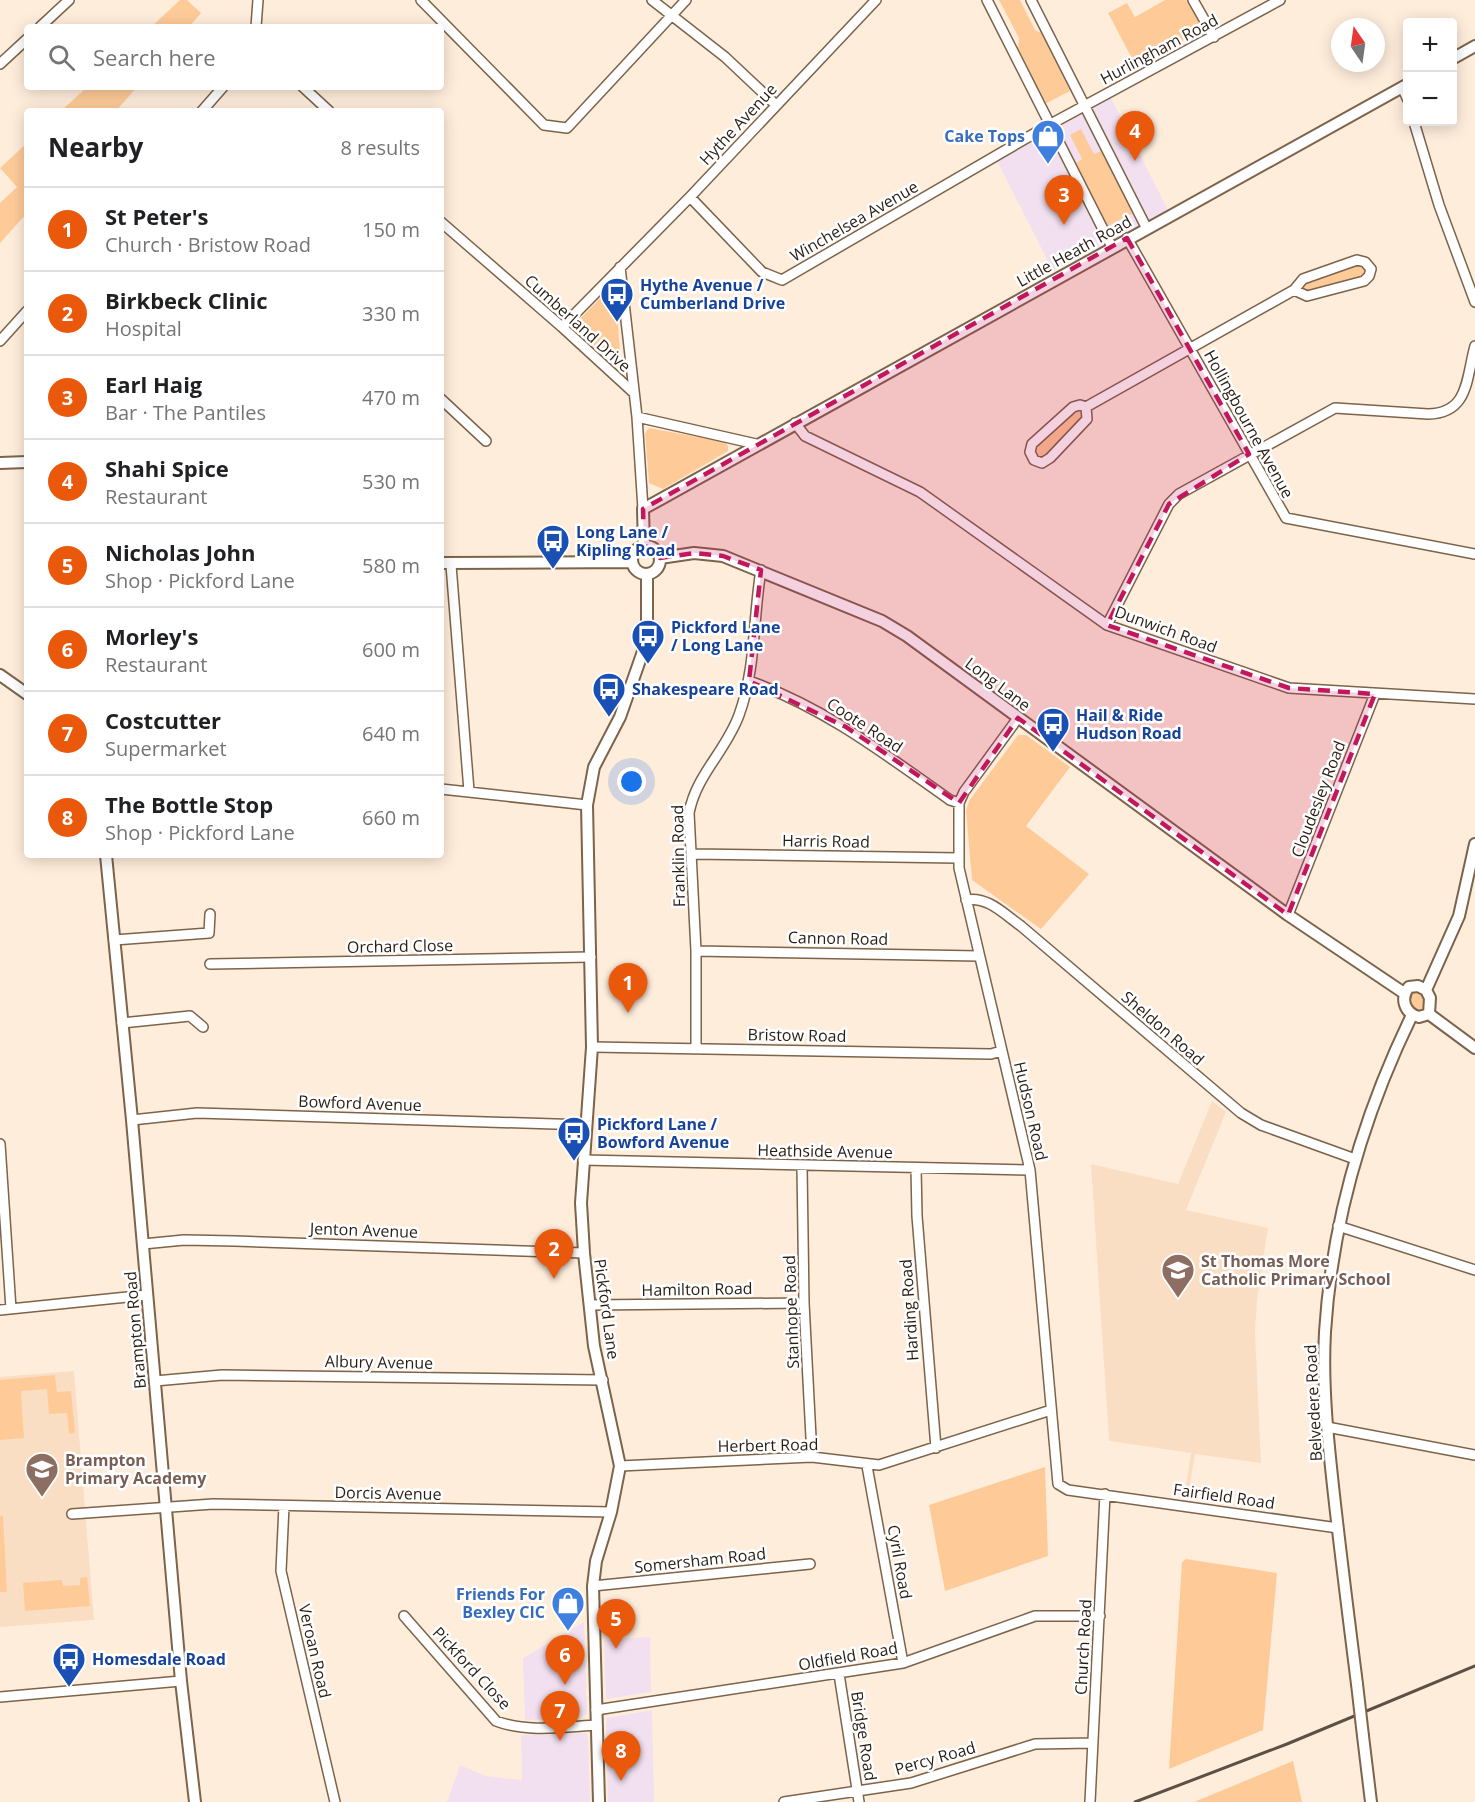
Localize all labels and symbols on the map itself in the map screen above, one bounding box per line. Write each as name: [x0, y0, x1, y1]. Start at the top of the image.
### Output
street label: Hurlingham Road: [1096, 9, 1222, 89]
north arrow: [1331, 18, 1385, 72]
street label: Hythe Avenue: [694, 78, 782, 170]
pin: 4: [1116, 112, 1154, 161]
shop icon: Cake Tops: [1030, 118, 1066, 165]
place label: Cake Tops: [944, 125, 1025, 147]
street label: Winchelsea Avenue: [786, 175, 922, 267]
pin: 3: [1044, 176, 1084, 225]
street label: Little Heath Road: [1012, 210, 1136, 292]
street label: Cumberland Drive: [520, 269, 636, 377]
place label: Hythe Avenue / Cumberland Drive: [640, 274, 785, 314]
bus stop icon: Hythe Avenue / Cumberland Drive: [599, 276, 635, 323]
street label: Hollingbourne Avenue: [1199, 346, 1299, 502]
place label: Long Lane / Kipling Road: [576, 521, 675, 561]
bus stop icon: Long Lane / Kipling Road: [535, 523, 571, 570]
street label: Dunwich Road: [1112, 600, 1220, 658]
place label: Pickford Lane / Long Lane: [671, 616, 780, 656]
bus stop icon: Pickford Lane / Long Lane: [630, 618, 666, 665]
street label: Long Lane: [961, 652, 1035, 716]
bus stop icon: Shakespeare Road: [591, 671, 627, 718]
place label: Shakespeare Road: [632, 678, 779, 700]
street label: Coote Road: [823, 692, 907, 758]
place label: Hail & Ride Hudson Road: [1076, 704, 1182, 744]
bus stop icon: Hail & Ride Hudson Road: [1035, 706, 1071, 753]
street label: Cloudesley Road: [1286, 737, 1350, 861]
your location: [617, 767, 646, 796]
street label: Franklin Road: [666, 805, 690, 907]
street label: Harris Road: [782, 829, 870, 853]
street label: Cannon Road: [788, 926, 888, 950]
street label: Orchard Close: [347, 934, 453, 958]
pin: 1: [608, 964, 648, 1013]
street label: Sheldon Road: [1117, 986, 1209, 1070]
street label: Bristow Road: [748, 1023, 846, 1047]
street label: Hudson Road: [1009, 1059, 1053, 1163]
street label: Bowford Avenue: [298, 1090, 422, 1116]
place label: Pickford Lane / Bowford Avenue: [597, 1113, 729, 1153]
bus stop icon: Pickford Lane / Bowford Avenue: [556, 1115, 592, 1162]
street label: Heathside Avenue: [757, 1139, 893, 1163]
street label: Jenton Avenue: [308, 1217, 418, 1243]
pin: 2: [534, 1230, 574, 1279]
place label: St Thomas More Catholic Primary School: [1201, 1250, 1391, 1290]
school or university icon: St Thomas More Catholic Primary School: [1160, 1252, 1196, 1299]
street label: Stanhope Road: [778, 1255, 804, 1369]
street label: Pickford Lane: [589, 1257, 625, 1361]
street label: Harding Road: [894, 1258, 924, 1362]
street label: Brampton Road: [119, 1270, 151, 1390]
street label: Hamilton Road: [641, 1277, 753, 1301]
street label: Belvedere Road: [1299, 1344, 1327, 1462]
street label: Albury Avenue: [325, 1350, 433, 1374]
street label: Herbert Road: [717, 1433, 819, 1457]
place label: Brampton Primary Academy: [65, 1449, 207, 1489]
school or university icon: Brampton Primary Academy: [24, 1451, 60, 1498]
street label: Fairfield Road: [1172, 1478, 1276, 1514]
street label: Dorcis Avenue: [334, 1481, 442, 1505]
street label: Cyril Road: [883, 1523, 917, 1601]
street label: Somersham Road: [633, 1542, 767, 1578]
place label: Friends For Bexley CIC: [456, 1583, 545, 1623]
shop icon: Friends For Bexley CIC: [550, 1585, 586, 1632]
street label: Church Road: [1070, 1598, 1096, 1696]
pin: 5: [596, 1600, 636, 1649]
street label: Veroan Road: [294, 1602, 336, 1700]
street label: Pickford Close: [428, 1622, 516, 1714]
pin: 6: [546, 1636, 584, 1685]
street label: Oldfield Road: [796, 1636, 900, 1676]
bus stop icon: Homesdale Road: [51, 1641, 87, 1688]
place label: Homesdale Road: [92, 1648, 226, 1670]
street label: Bridge Road: [846, 1689, 882, 1783]
pin: 7: [540, 1692, 580, 1741]
pin: 8: [602, 1732, 640, 1781]
street label: Percy Road: [892, 1736, 978, 1780]

